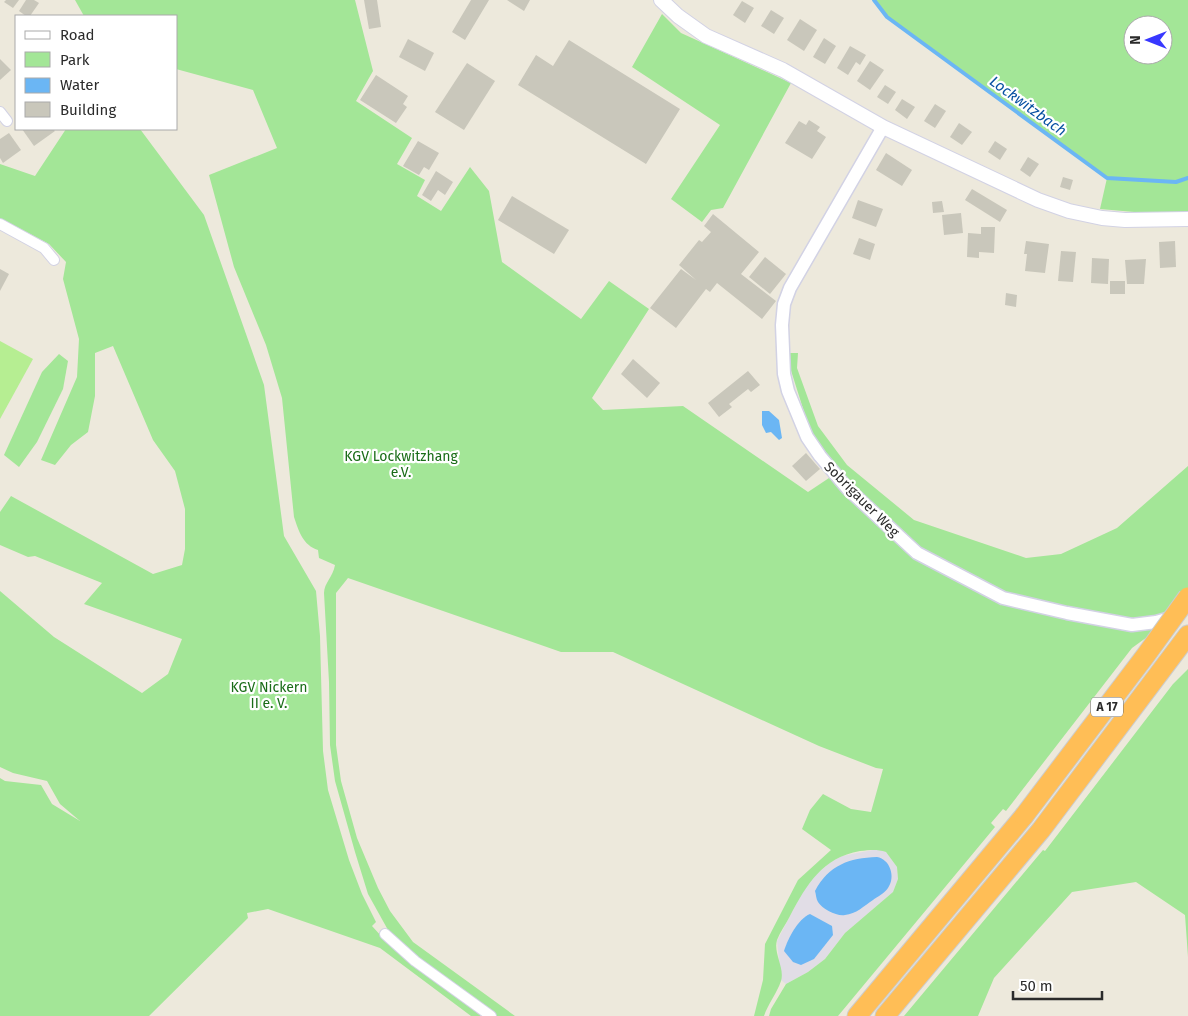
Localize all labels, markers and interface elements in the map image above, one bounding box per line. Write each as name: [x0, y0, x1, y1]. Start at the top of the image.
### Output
legend: [15, 15, 178, 130]
north arrow: [1123, 15, 1173, 65]
text: Road: [60, 26, 95, 44]
text: N: [1127, 35, 1144, 45]
text: Park: [60, 51, 90, 69]
water label: Lockwitzbach: [986, 72, 1070, 140]
text: Water: [60, 76, 99, 94]
text: Building: [60, 101, 116, 119]
park label: KGV Lockwitzhang e.V.: [344, 448, 458, 481]
street label: Sobrigauer Weg: [821, 458, 903, 541]
park label: KGV Nickern II e. V.: [231, 679, 307, 712]
road number: A 17: [1091, 698, 1123, 716]
scale bar: [1013, 968, 1102, 1000]
text: 50 m: [1020, 977, 1053, 995]

